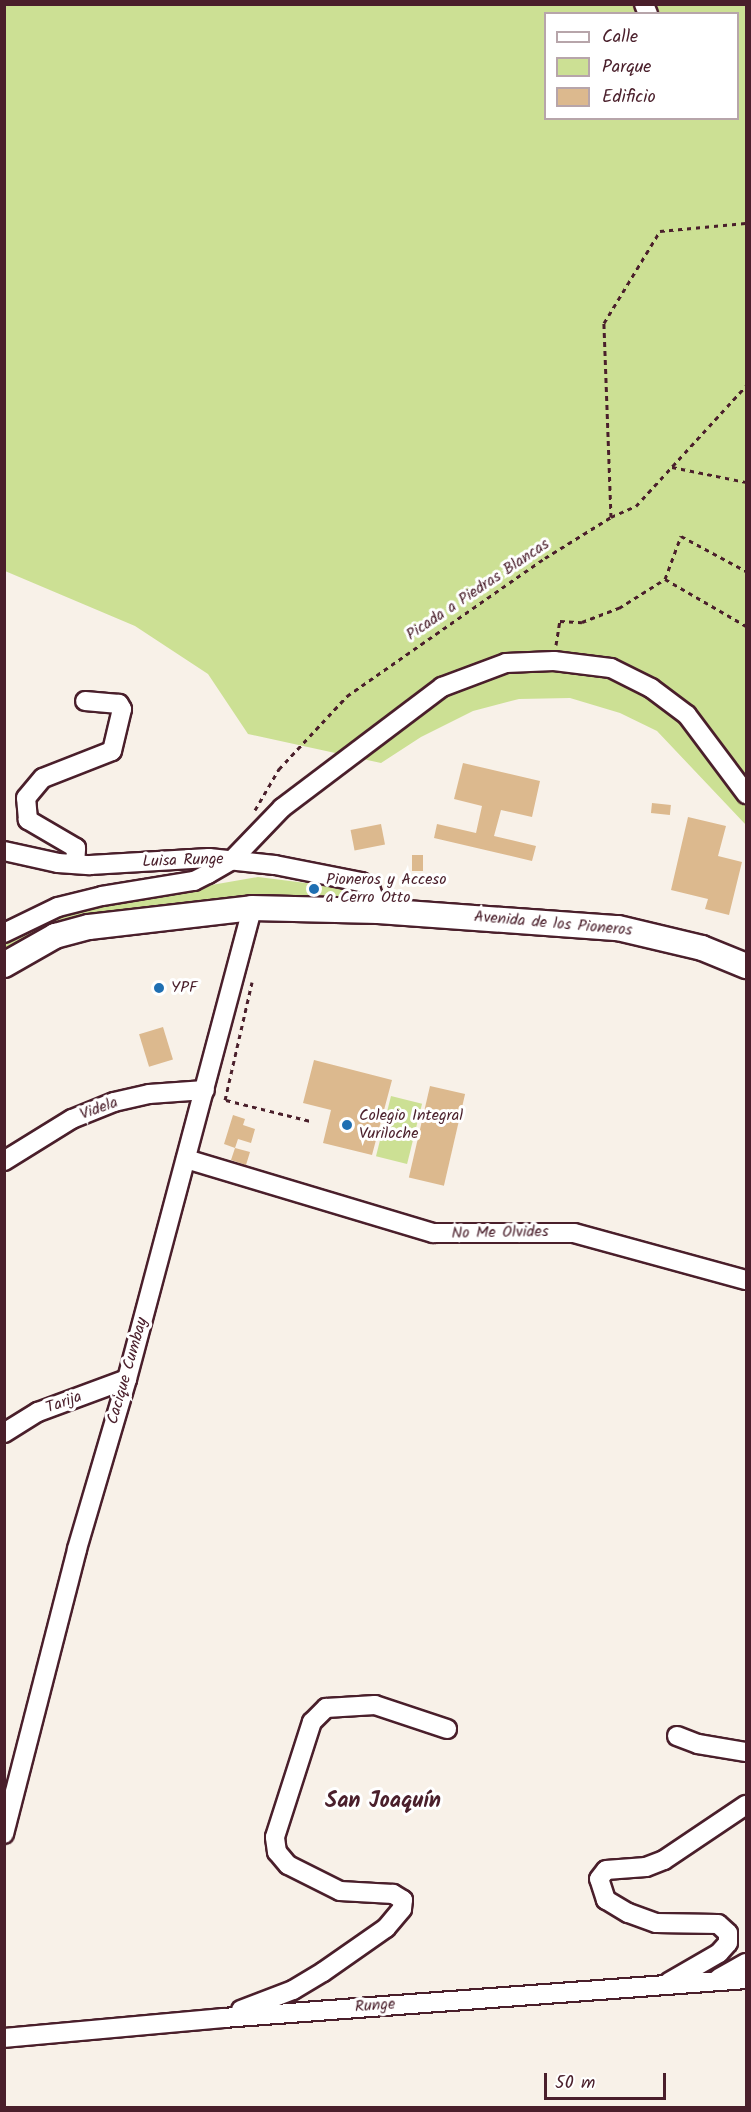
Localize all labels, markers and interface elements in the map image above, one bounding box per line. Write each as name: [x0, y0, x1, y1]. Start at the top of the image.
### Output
legend: [544, 12, 739, 120]
text: Calle: [602, 23, 638, 52]
text: Parque: [602, 53, 651, 82]
text: Edificio: [602, 83, 656, 112]
street label: Picada a Piedras Blancas: [403, 535, 553, 645]
street label: Luisa Runge: [142, 850, 224, 872]
place label: Pioneros y Acceso a Cerro Otto: [326, 870, 446, 908]
marker: Pioneros y Acceso a Cerro Otto: [307, 882, 321, 896]
street label: Avenida de los Pioneros: [473, 908, 633, 940]
place label: YPF: [171, 978, 197, 998]
marker: YPF: [152, 981, 166, 995]
street label: Videla: [77, 1093, 121, 1125]
place label: Colegio Integral Vuriloche: [359, 1106, 463, 1144]
marker: Colegio Integral Vuriloche: [340, 1118, 354, 1132]
street label: No Me Olvides: [451, 1223, 549, 1243]
street label: Cacique Cumbay: [104, 1315, 152, 1427]
street label: Tarija: [43, 1388, 85, 1418]
district label: San Joaquín: [325, 1789, 441, 1815]
street label: Runge: [354, 1995, 396, 2017]
scale bar: [547, 2061, 668, 2099]
text: 50 m: [555, 2069, 595, 2098]

